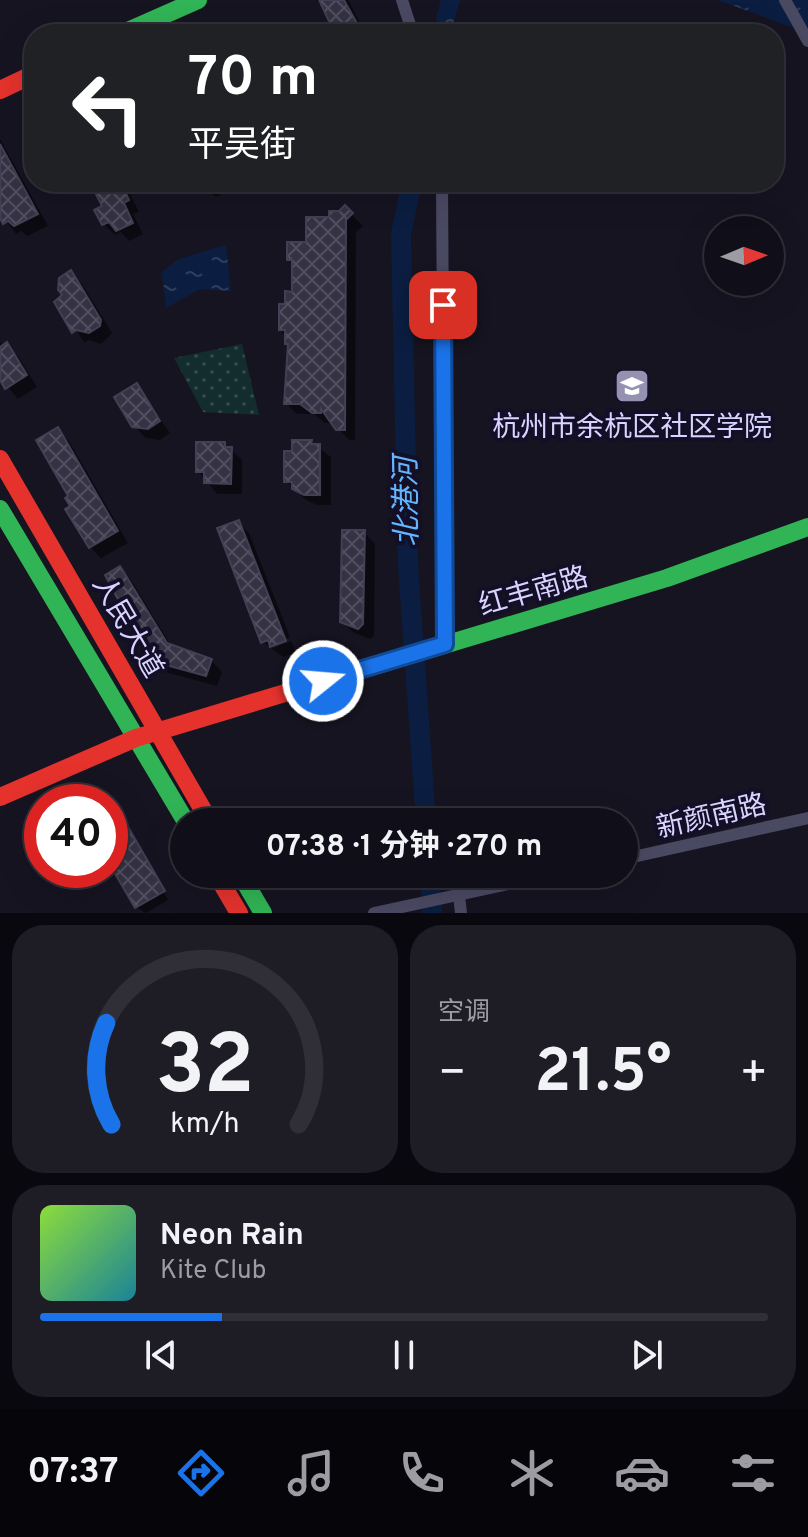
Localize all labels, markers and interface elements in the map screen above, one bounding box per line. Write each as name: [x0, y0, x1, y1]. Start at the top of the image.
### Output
text: 70 m: [188, 45, 318, 115]
icon: left: [56, 56, 160, 160]
text: 平吴街: [188, 124, 296, 170]
north arrow: [704, 216, 784, 296]
map controls: [704, 216, 784, 296]
pin: [409, 271, 477, 339]
icon: arrive: [421, 283, 465, 327]
school or university icon: 杭州市余杭区社区学院: [613, 367, 651, 405]
place label: 杭州市余杭区社区学院: [492, 411, 772, 447]
water label: 北港河: [389, 452, 428, 547]
street label: 红丰南路: [475, 560, 593, 626]
street label: 人民大道: [83, 570, 170, 685]
position arrow: [281, 639, 365, 723]
speed limit sign: 40: [24, 784, 128, 888]
street label: 新颜南路: [653, 788, 770, 848]
text: 07:38 · 1 分钟 · 270 m: [266, 829, 542, 866]
text: 空调: [438, 997, 490, 1030]
text: 32: [155, 1018, 255, 1123]
text: 21.5°: [534, 1037, 672, 1113]
text: −: [438, 1047, 466, 1103]
text: +: [740, 1047, 768, 1103]
text: km/h: [170, 1107, 240, 1143]
text: Neon Rain: [160, 1218, 304, 1255]
text: Kite Club: [160, 1255, 266, 1288]
icon: previous: [139, 1333, 183, 1377]
icon: pause: [382, 1333, 426, 1377]
icon: next: [625, 1333, 669, 1377]
icon: directions: [173, 1445, 229, 1501]
icon: music: [283, 1445, 339, 1501]
icon: phone: [394, 1445, 450, 1501]
icon: climate: [504, 1445, 560, 1501]
icon: car: [614, 1445, 670, 1501]
icon: filters: [725, 1445, 781, 1501]
text: 07:37: [27, 1450, 119, 1496]

